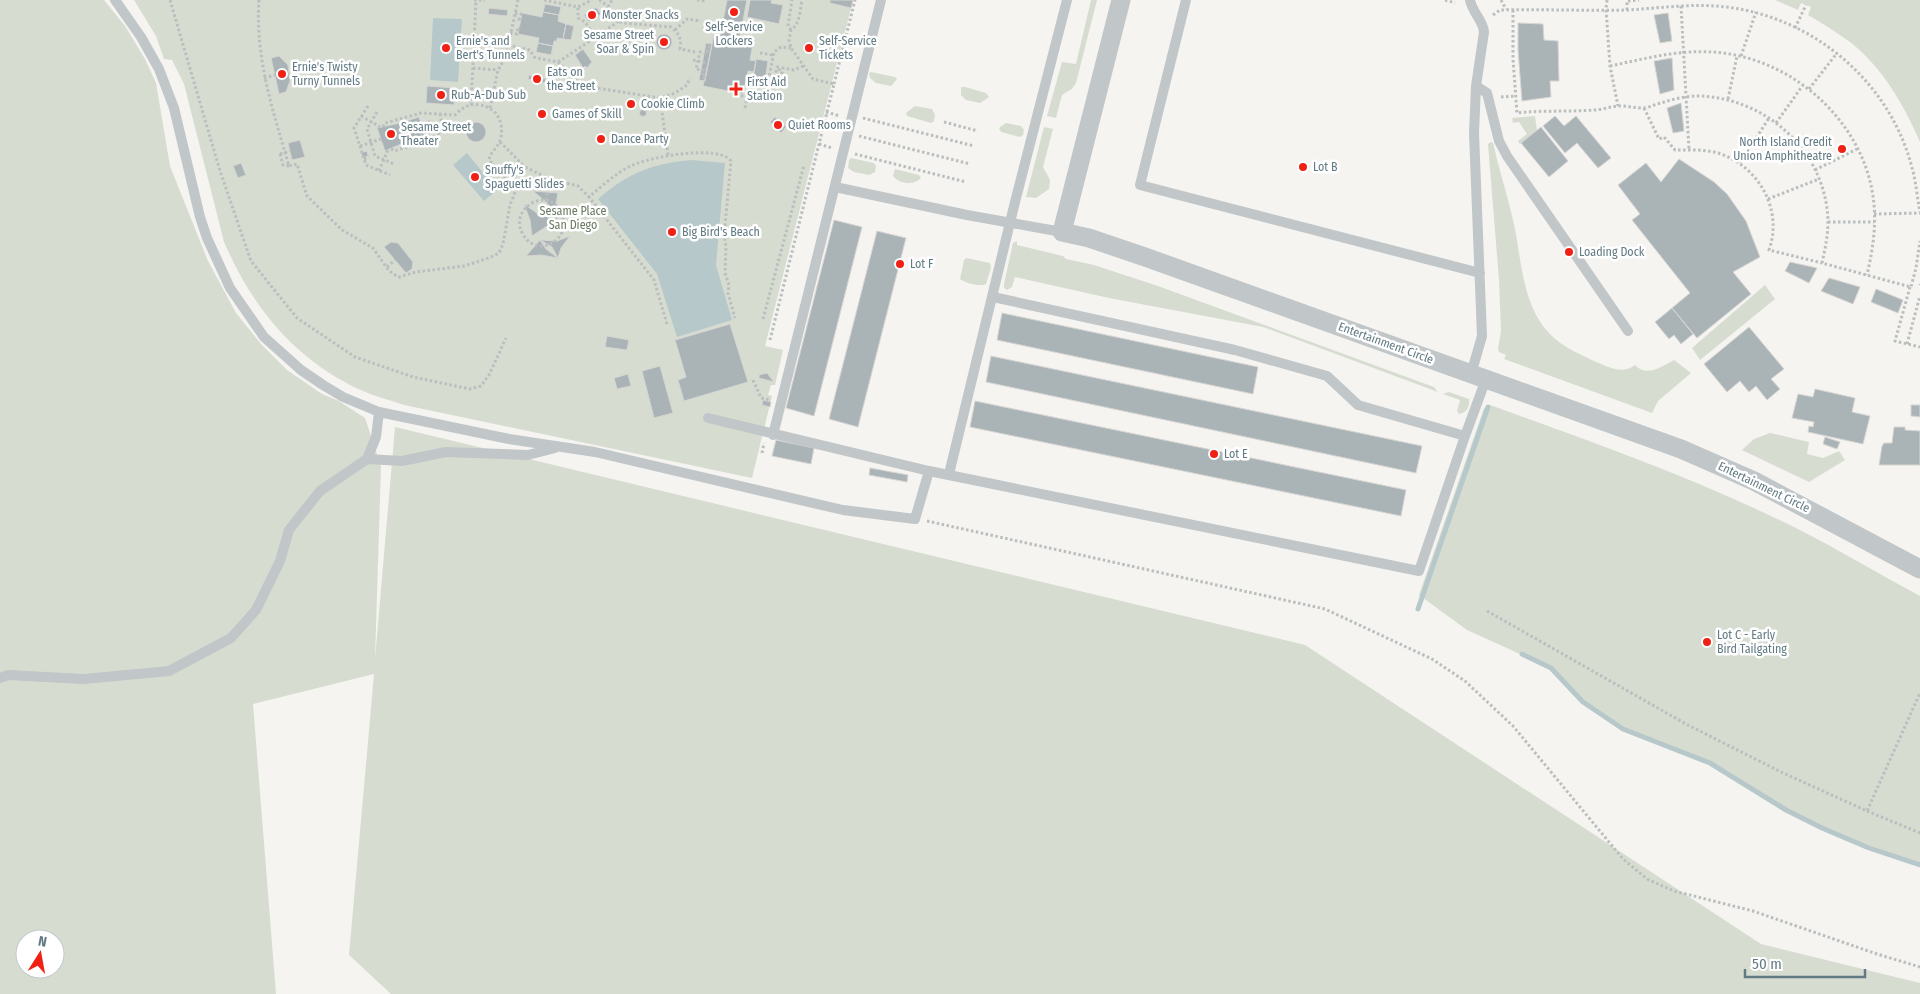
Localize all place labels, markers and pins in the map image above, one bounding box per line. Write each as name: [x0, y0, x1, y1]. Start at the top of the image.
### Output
marker: Self-Service Lockers: [728, 6, 740, 18]
place label: Monster Snacks: [602, 8, 679, 22]
marker: Monster Snacks: [586, 9, 598, 21]
place label: Self-Service Lockers: [705, 20, 763, 48]
place label: Sesame Street Soar & Spin: [584, 28, 654, 56]
place label: Ernie's and Bert's Tunnels: [456, 34, 525, 62]
place label: Self-Service Tickets: [819, 34, 877, 62]
marker: Sesame Street Soar & Spin: [658, 36, 670, 48]
marker: Ernie's and Bert's Tunnels: [440, 42, 452, 54]
marker: Self-Service Tickets: [803, 42, 815, 54]
place label: Ernie's Twisty Turny Tunnels: [292, 60, 360, 88]
place label: Eats on the Street: [547, 65, 596, 93]
marker: Ernie's Twisty Turny Tunnels: [276, 68, 288, 80]
marker: Eats on the Street: [531, 73, 543, 85]
place label: First Aid Station: [747, 75, 787, 103]
marker: First Aid Station: [729, 82, 743, 96]
place label: Rub-A-Dub Sub: [451, 88, 526, 102]
marker: Rub-A-Dub Sub: [435, 89, 447, 101]
place label: Cookie Climb: [641, 97, 705, 111]
marker: Cookie Climb: [625, 98, 637, 110]
place label: Games of Skill: [552, 107, 622, 121]
marker: Games of Skill: [536, 108, 548, 120]
place label: Quiet Rooms: [788, 118, 851, 132]
marker: Quiet Rooms: [772, 119, 784, 131]
place label: Sesame Street Theater: [401, 120, 471, 148]
marker: Sesame Street Theater: [385, 128, 397, 140]
place label: Dance Party: [611, 132, 669, 146]
marker: Dance Party: [595, 133, 607, 145]
place label: North Island Credit Union Amphitheatre: [1733, 135, 1832, 163]
marker: North Island Credit Union Amphitheatre: [1836, 143, 1848, 155]
place label: Lot B: [1313, 160, 1338, 174]
marker: Lot B: [1297, 161, 1309, 173]
place label: Snuffy's Spaguetti Slides: [485, 163, 564, 191]
marker: Snuffy's Spaguetti Slides: [469, 171, 481, 183]
place label: Big Bird's Beach: [682, 225, 760, 239]
marker: Big Bird's Beach: [666, 226, 678, 238]
place label: Loading Dock: [1579, 245, 1645, 259]
marker: Loading Dock: [1563, 246, 1575, 258]
place label: Lot F: [910, 257, 934, 271]
marker: Lot F: [894, 258, 906, 270]
place label: Lot E: [1224, 447, 1248, 461]
marker: Lot E: [1208, 448, 1220, 460]
place label: Lot C - Early Bird Tailgating: [1717, 628, 1787, 656]
marker: Lot C - Early Bird Tailgating: [1701, 636, 1713, 648]

